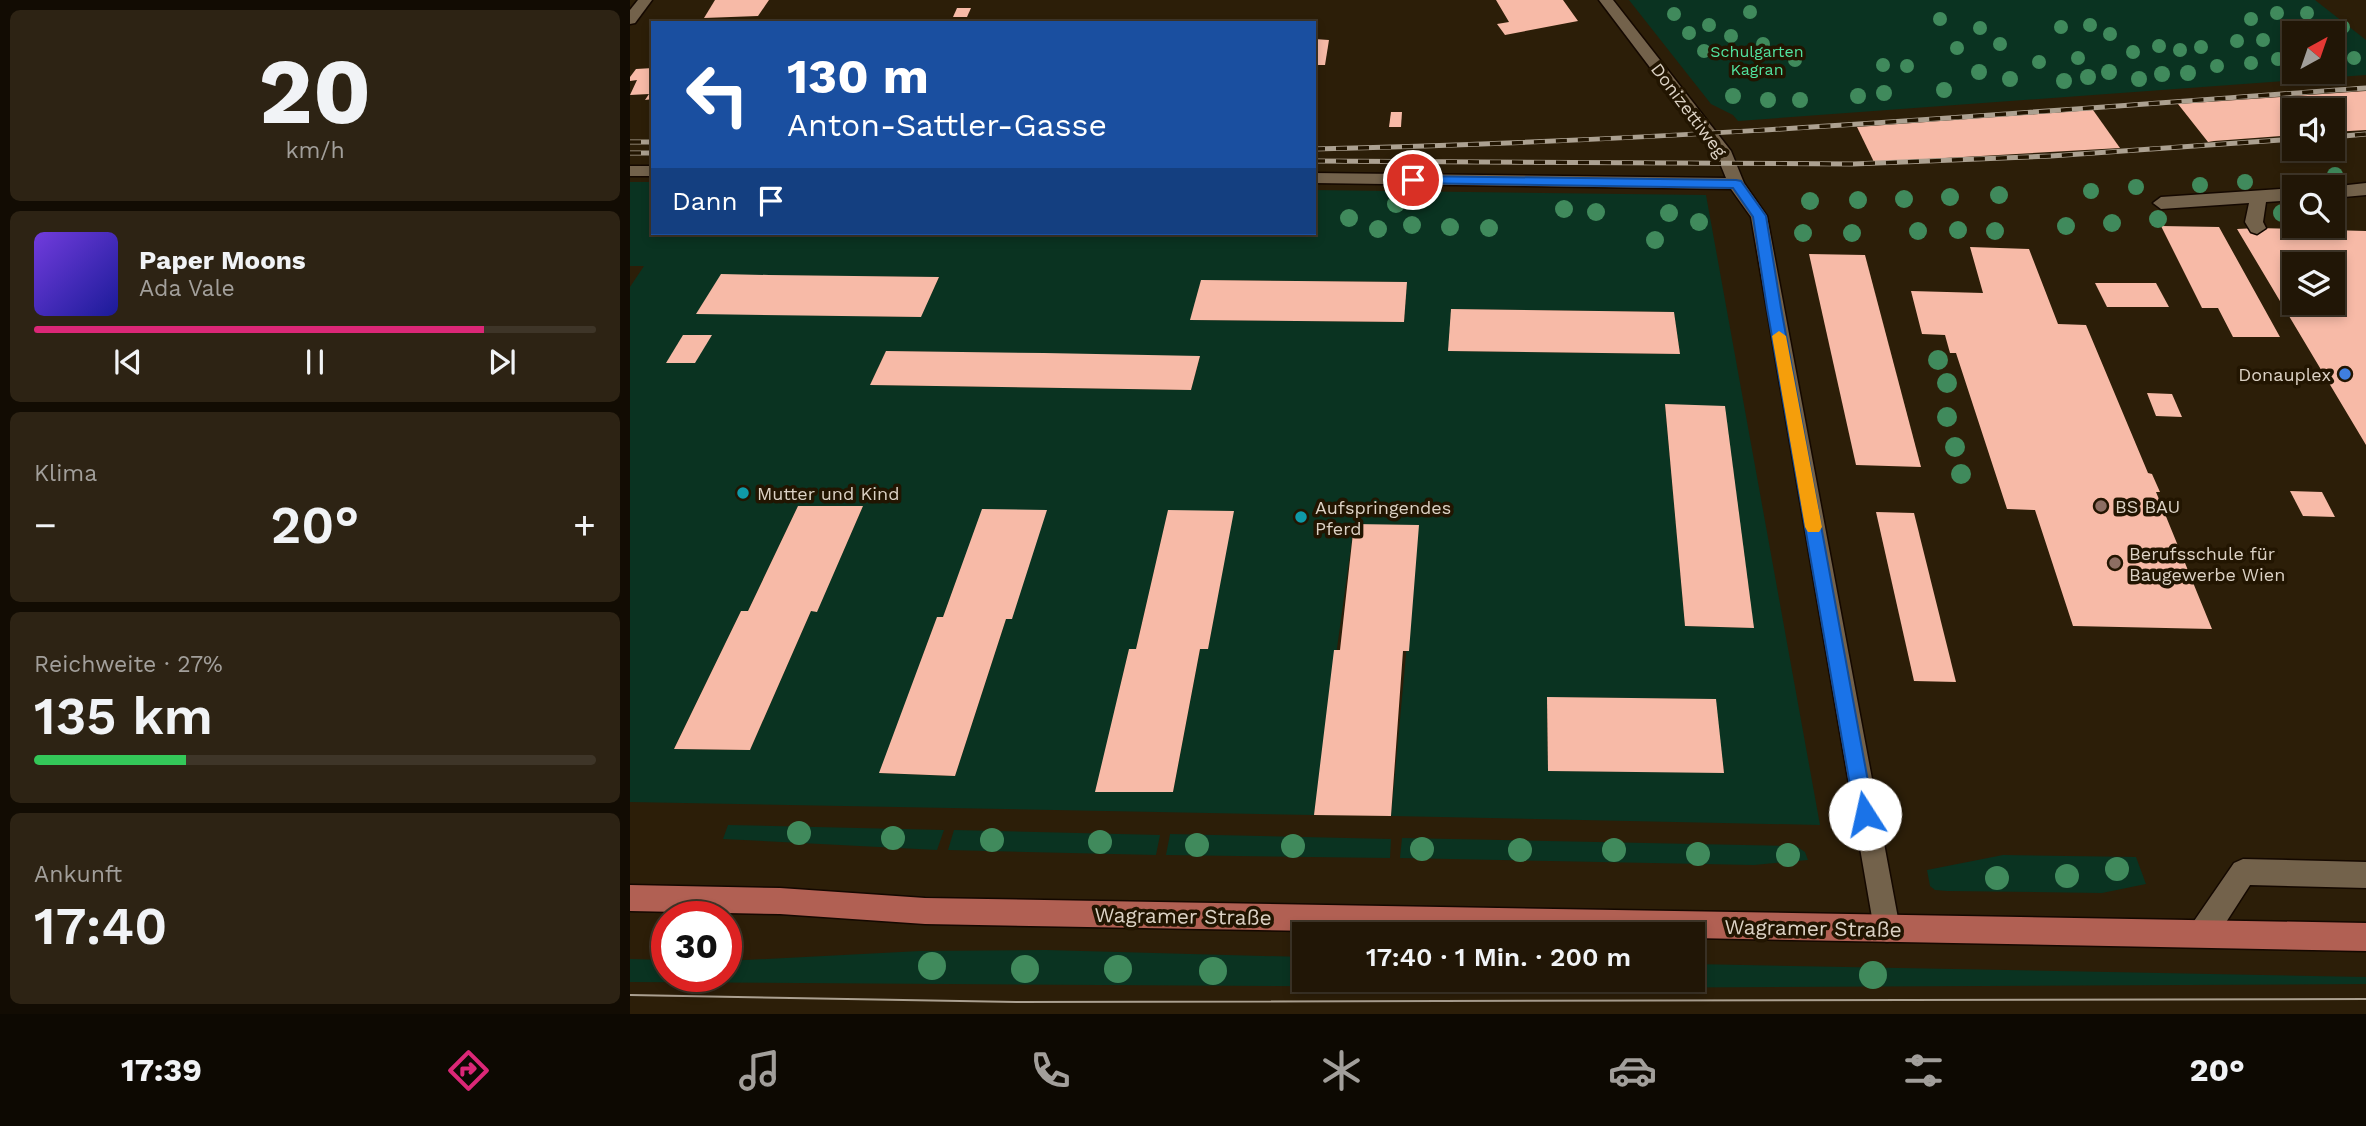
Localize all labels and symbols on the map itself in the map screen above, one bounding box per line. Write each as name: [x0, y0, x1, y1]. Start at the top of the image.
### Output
north arrow: [2282, 21, 2345, 84]
park label: Schulgarten Kagran: [1710, 42, 1804, 79]
street label: Donizettiweg: [1647, 59, 1732, 162]
pin: [1383, 150, 1443, 210]
place label: Donauplex: [2238, 364, 2331, 385]
marker: Donauplex: [2337, 366, 2353, 382]
place label: Mutter und Kind: [757, 483, 899, 504]
marker: Mutter und Kind: [735, 485, 751, 501]
place label: BS BAU: [2115, 496, 2180, 517]
place label: Aufspringendes Pferd: [1315, 497, 1451, 539]
marker: BS BAU: [2093, 498, 2109, 514]
marker: Aufspringendes Pferd: [1293, 509, 1309, 525]
place label: Berufsschule für Baugewerbe Wien: [2129, 543, 2285, 585]
marker: Berufsschule für Baugewerbe Wien: [2107, 555, 2123, 571]
position arrow: [1828, 777, 1902, 851]
speed limit sign: 30: [651, 901, 742, 992]
street label: Wagramer Straße: [1094, 902, 1272, 930]
street label: Wagramer Straße: [1724, 914, 1902, 942]

